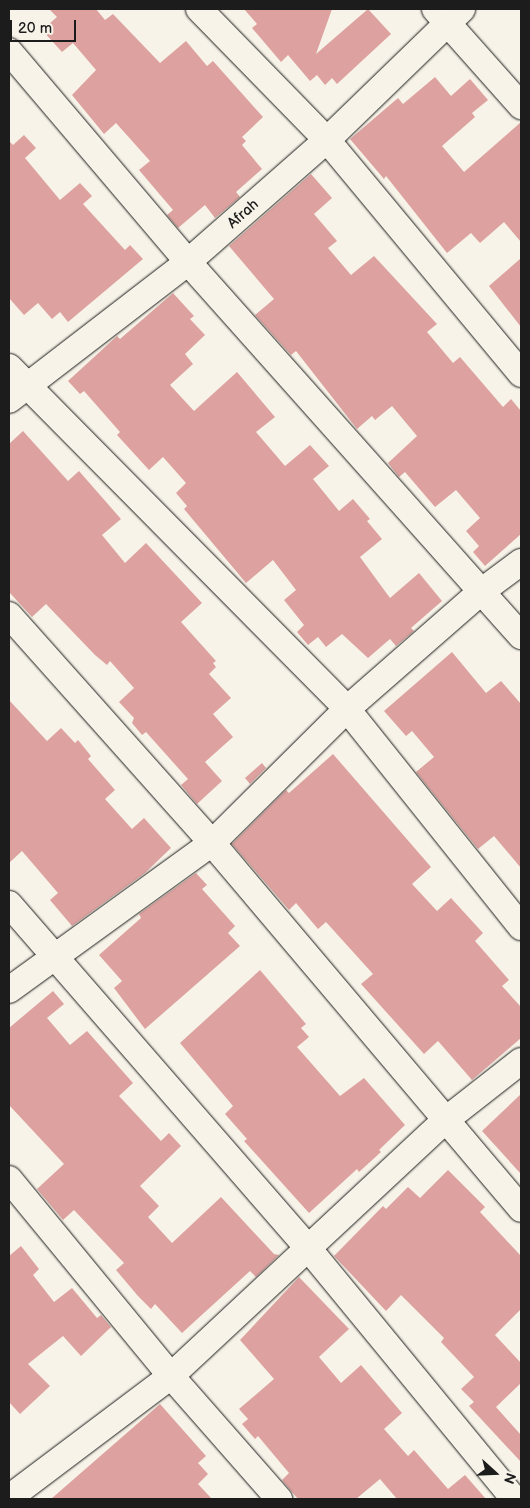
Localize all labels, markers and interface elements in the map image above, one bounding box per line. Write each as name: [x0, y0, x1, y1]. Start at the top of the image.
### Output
scale bar: [12, 10, 79, 42]
text: 20 m: [18, 19, 52, 38]
street label: Afrah: [224, 195, 262, 233]
north arrow: [470, 1448, 520, 1498]
text: N: [500, 1470, 519, 1486]

